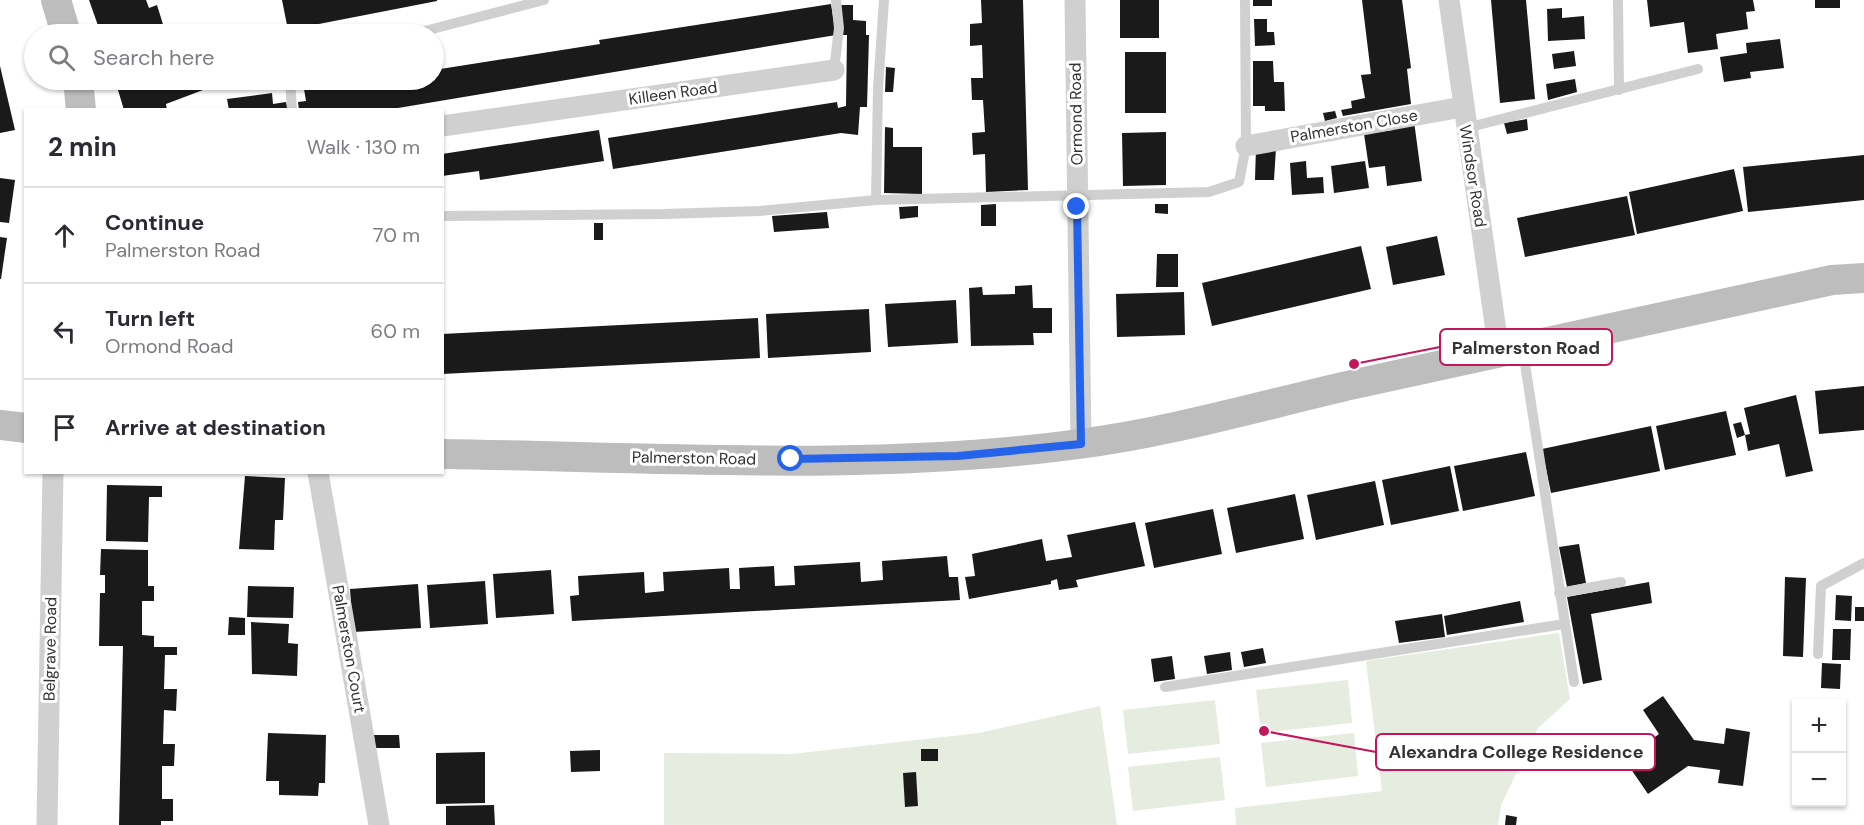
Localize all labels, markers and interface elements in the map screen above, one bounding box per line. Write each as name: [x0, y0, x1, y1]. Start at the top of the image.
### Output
search box: [24, 24, 444, 90]
icon: search: [45, 41, 78, 74]
text: Search here: [93, 43, 214, 72]
street label: Ormond Road: [1065, 62, 1087, 166]
street label: Killeen Road: [627, 76, 719, 110]
street label: Palmerston Close: [1289, 104, 1419, 148]
street label: Windsor Road: [1455, 123, 1491, 229]
text: 2 min: [48, 130, 117, 164]
text: Walk · 130 m: [307, 134, 420, 160]
route end: [1063, 193, 1089, 219]
text: Continue: [105, 208, 204, 237]
icon: ahead: [48, 219, 81, 252]
text: 70 m: [373, 222, 420, 248]
text: Palmerston Road: [105, 237, 260, 263]
text: Turn left: [105, 304, 195, 333]
icon: left: [48, 315, 81, 348]
text: 60 m: [371, 318, 420, 344]
callout: Palmerston Road: [1440, 329, 1612, 365]
text: Ormond Road: [105, 333, 233, 359]
text: Palmerston Road: [1452, 336, 1600, 360]
icon: arrive: [48, 411, 81, 444]
text: Arrive at destination: [105, 413, 326, 442]
route start: [777, 445, 803, 471]
street label: Palmerston Road: [632, 446, 756, 470]
street label: Palmerston Court: [327, 583, 371, 715]
street label: Belgrave Road: [39, 597, 61, 701]
map controls: [1792, 699, 1846, 807]
button: +: [1792, 699, 1846, 753]
callout: Alexandra College Residence: [1376, 734, 1655, 770]
text: Alexandra College Residence: [1389, 740, 1644, 764]
button: −: [1792, 753, 1846, 807]

